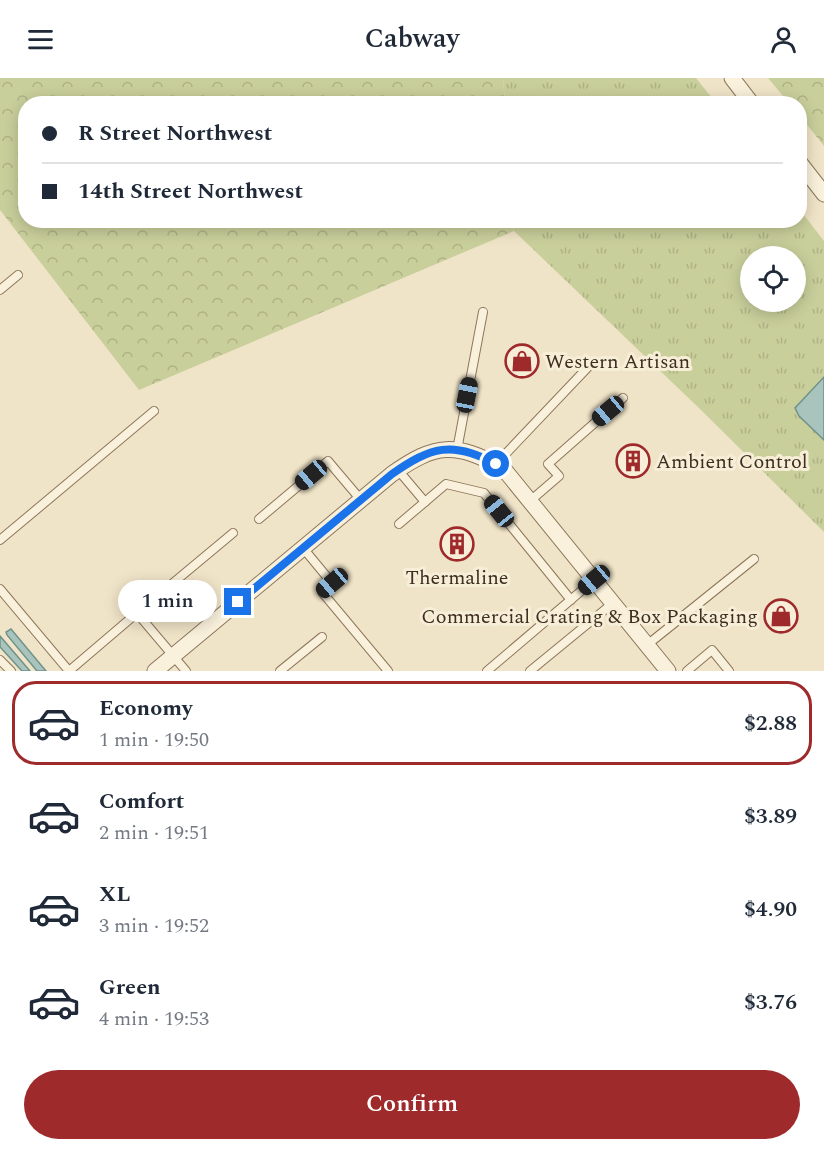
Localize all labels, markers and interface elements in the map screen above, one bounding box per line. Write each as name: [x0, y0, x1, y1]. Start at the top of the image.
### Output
text: Cabway: [365, 18, 459, 60]
icon: menu: [24, 23, 57, 56]
icon: person: [767, 23, 800, 56]
text: R Street Northwest: [78, 117, 272, 150]
text: 14th Street Northwest: [78, 175, 303, 208]
map controls: [740, 246, 806, 312]
button: locate: [740, 246, 806, 312]
shop icon: Western Artisan: [504, 343, 540, 379]
place label: Western Artisan: [545, 347, 690, 377]
car: [455, 376, 479, 414]
car: [588, 393, 628, 429]
building icon: Ambient Control: [615, 443, 651, 479]
place label: Ambient Control: [656, 447, 808, 477]
route start: [482, 450, 509, 477]
car: [291, 457, 331, 493]
car: [481, 491, 517, 531]
building icon: Thermaline: [439, 526, 475, 562]
car: [574, 562, 614, 598]
place label: Thermaline: [406, 563, 508, 593]
car: [312, 565, 352, 601]
callout: 1 min: [118, 581, 217, 623]
text: 1 min: [142, 586, 193, 616]
route end: [224, 588, 251, 615]
shop icon: Commercial Crating & Box Packaging: [763, 598, 799, 634]
place label: Commercial Crating & Box Packaging: [421, 602, 758, 632]
text: Economy: [99, 692, 192, 725]
icon: car: [27, 696, 81, 750]
text: $2.88: [744, 707, 797, 740]
text: 1 min · 19:50: [99, 725, 209, 755]
text: Comfort: [99, 785, 184, 818]
icon: car: [27, 789, 81, 843]
text: $3.89: [744, 800, 797, 833]
text: 2 min · 19:51: [99, 818, 209, 848]
text: XL: [99, 878, 130, 911]
icon: car: [27, 882, 81, 936]
text: $4.90: [744, 893, 797, 926]
text: 3 min · 19:52: [99, 911, 209, 941]
text: Green: [99, 971, 161, 1004]
icon: car: [27, 975, 81, 1029]
text: $3.76: [744, 986, 797, 1019]
text: 4 min · 19:53: [99, 1004, 209, 1034]
button: Confirm: [24, 1070, 800, 1139]

